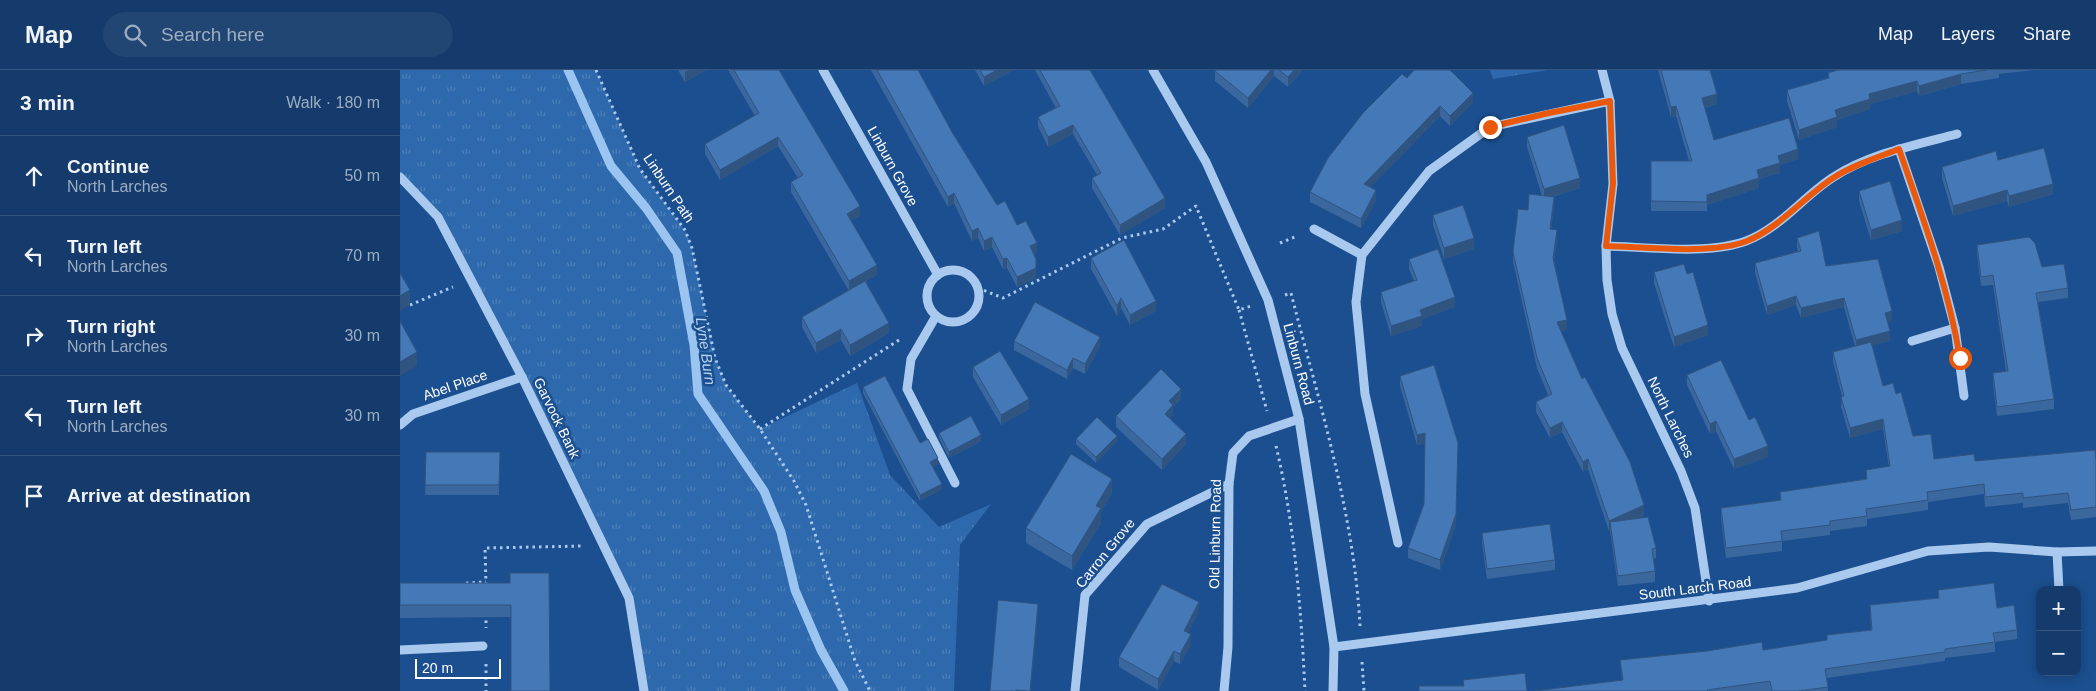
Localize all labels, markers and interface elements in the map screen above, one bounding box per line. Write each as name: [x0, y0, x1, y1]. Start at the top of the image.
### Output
search box: [103, 12, 453, 57]
text: Map: [25, 21, 73, 48]
icon: search: [121, 21, 149, 49]
text: Search here: [161, 24, 265, 45]
text: Map: [1878, 24, 1913, 44]
text: Layers: [1941, 24, 1995, 44]
text: Share: [2023, 24, 2071, 44]
text: 3 min: [20, 91, 75, 114]
text: Walk · 180 m: [286, 94, 380, 111]
route end: [1479, 116, 1502, 139]
street label: Linburn Grove: [864, 123, 922, 209]
street label: Linburn Path: [640, 151, 698, 225]
text: Continue: [67, 156, 149, 177]
icon: ahead: [20, 162, 48, 190]
text: 50 m: [344, 167, 380, 184]
text: North Larches: [67, 178, 168, 195]
text: Turn left: [67, 236, 142, 257]
icon: left: [20, 242, 48, 270]
text: 70 m: [344, 247, 380, 264]
text: North Larches: [67, 258, 168, 275]
text: Turn right: [67, 316, 155, 337]
water label: Lyne Burn: [693, 316, 719, 386]
street label: Linburn Road: [1280, 321, 1318, 407]
icon: right: [20, 322, 48, 350]
text: 30 m: [344, 327, 380, 344]
text: North Larches: [67, 338, 168, 355]
route start: [1949, 347, 1972, 370]
street label: Abel Place: [421, 366, 489, 403]
street label: North Larches: [1645, 374, 1697, 460]
street label: Garvock Bank: [531, 375, 584, 462]
text: Turn left: [67, 396, 142, 417]
icon: left: [20, 402, 48, 430]
text: 30 m: [344, 407, 380, 424]
text: North Larches: [67, 418, 168, 435]
street label: Old Linburn Road: [1206, 479, 1224, 589]
icon: arrive: [20, 482, 48, 510]
text: Arrive at destination: [67, 485, 251, 506]
street label: Carron Grove: [1072, 515, 1138, 591]
street label: South Larch Road: [1638, 573, 1752, 603]
map controls: [2036, 586, 2081, 676]
button: +: [2036, 586, 2081, 631]
button: −: [2036, 631, 2081, 676]
scale bar: [415, 656, 501, 679]
text: 20 m: [422, 660, 453, 676]

